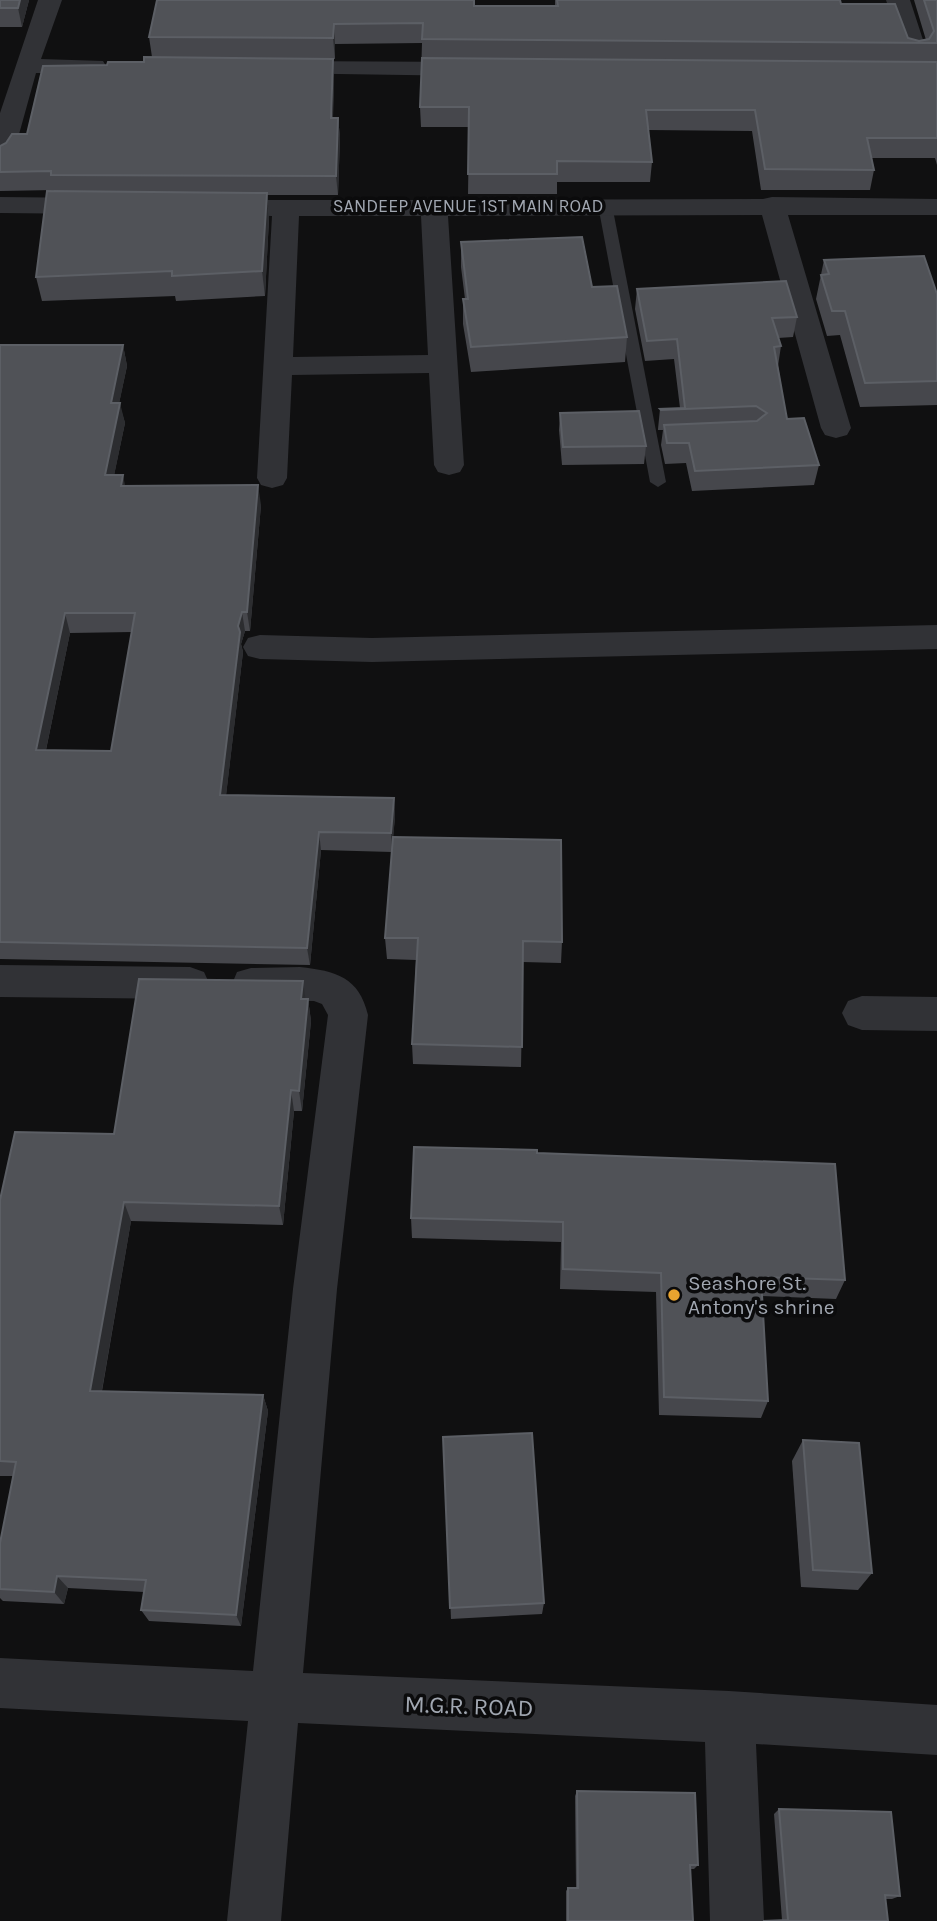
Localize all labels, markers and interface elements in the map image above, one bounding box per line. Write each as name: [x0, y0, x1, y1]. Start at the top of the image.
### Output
street label: SANDEEP AVENUE 1ST MAIN ROAD: [333, 195, 603, 217]
place label: Seashore St. Antony's shrine: [688, 1271, 834, 1319]
marker: Seashore St. Antony's shrine: [666, 1287, 682, 1303]
street label: M.G.R. ROAD: [404, 1690, 534, 1722]

